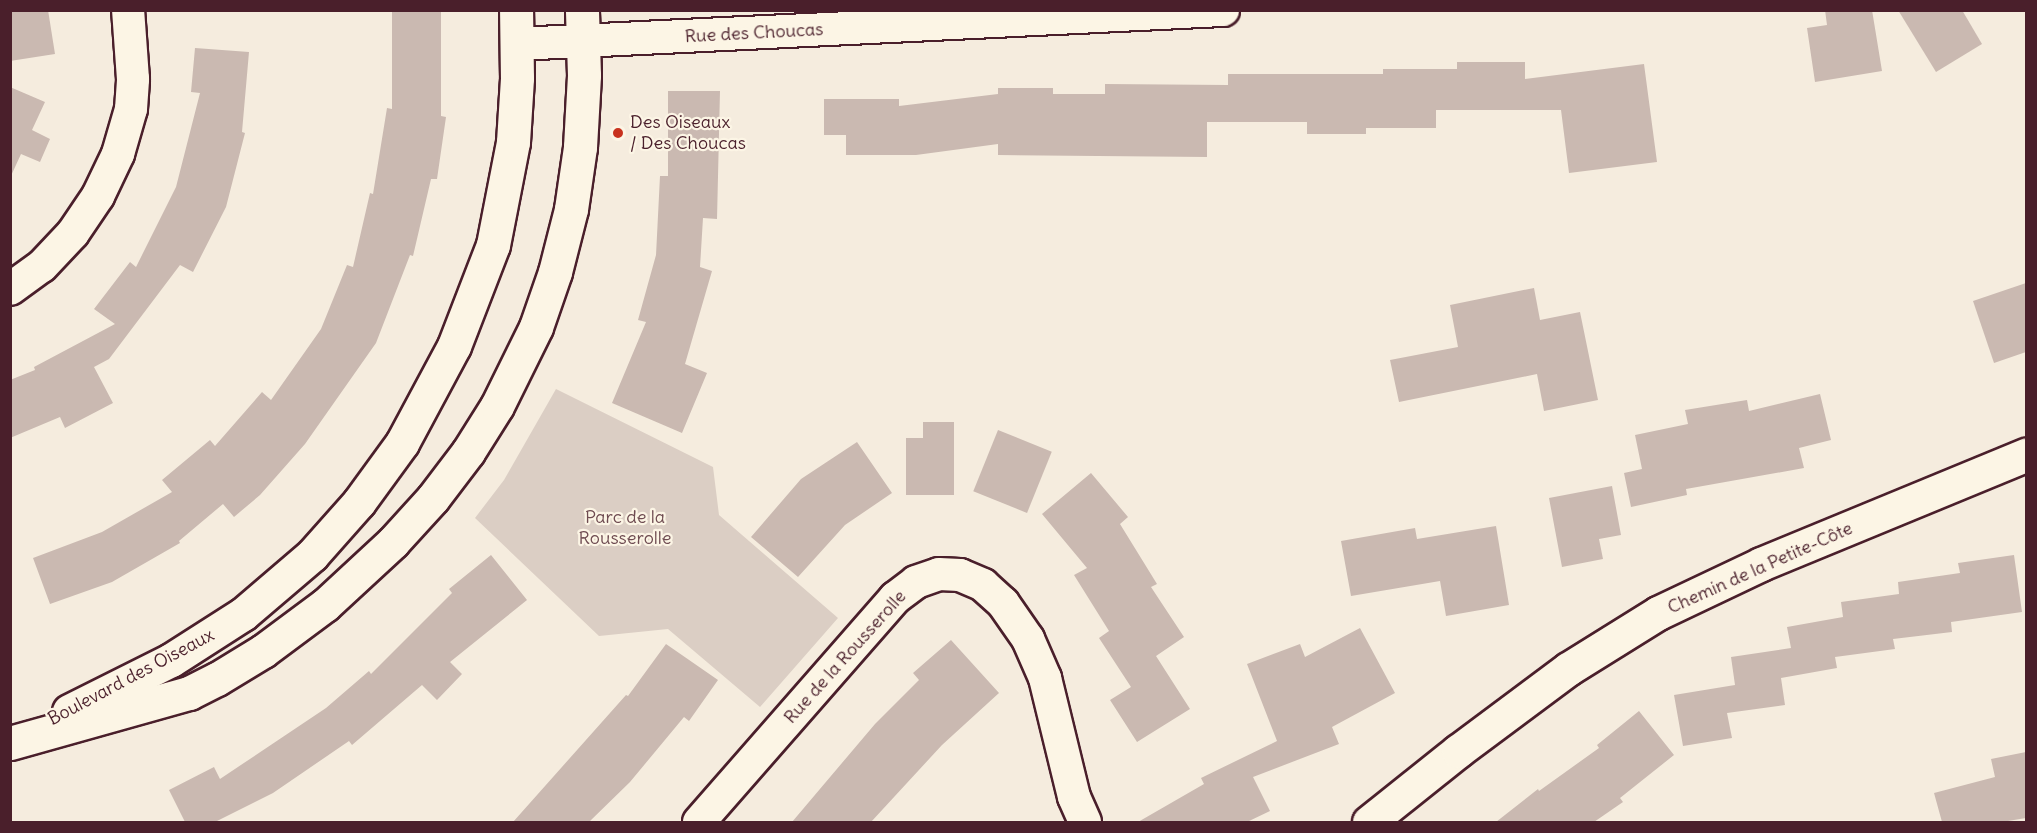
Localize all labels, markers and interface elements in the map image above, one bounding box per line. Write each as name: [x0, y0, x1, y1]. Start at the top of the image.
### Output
street label: Rue des Choucas: [684, 19, 824, 47]
place label: Des Oiseaux / Des Choucas: [630, 112, 746, 154]
marker: Des Oiseaux / Des Choucas: [611, 126, 625, 140]
park label: Parc de la Rousserolle: [578, 507, 672, 550]
street label: Chemin de la Petite-Côte: [1664, 517, 1856, 619]
street label: Rue de la Rousserolle: [779, 586, 911, 728]
street label: Boulevard des Oiseaux: [44, 624, 218, 730]

